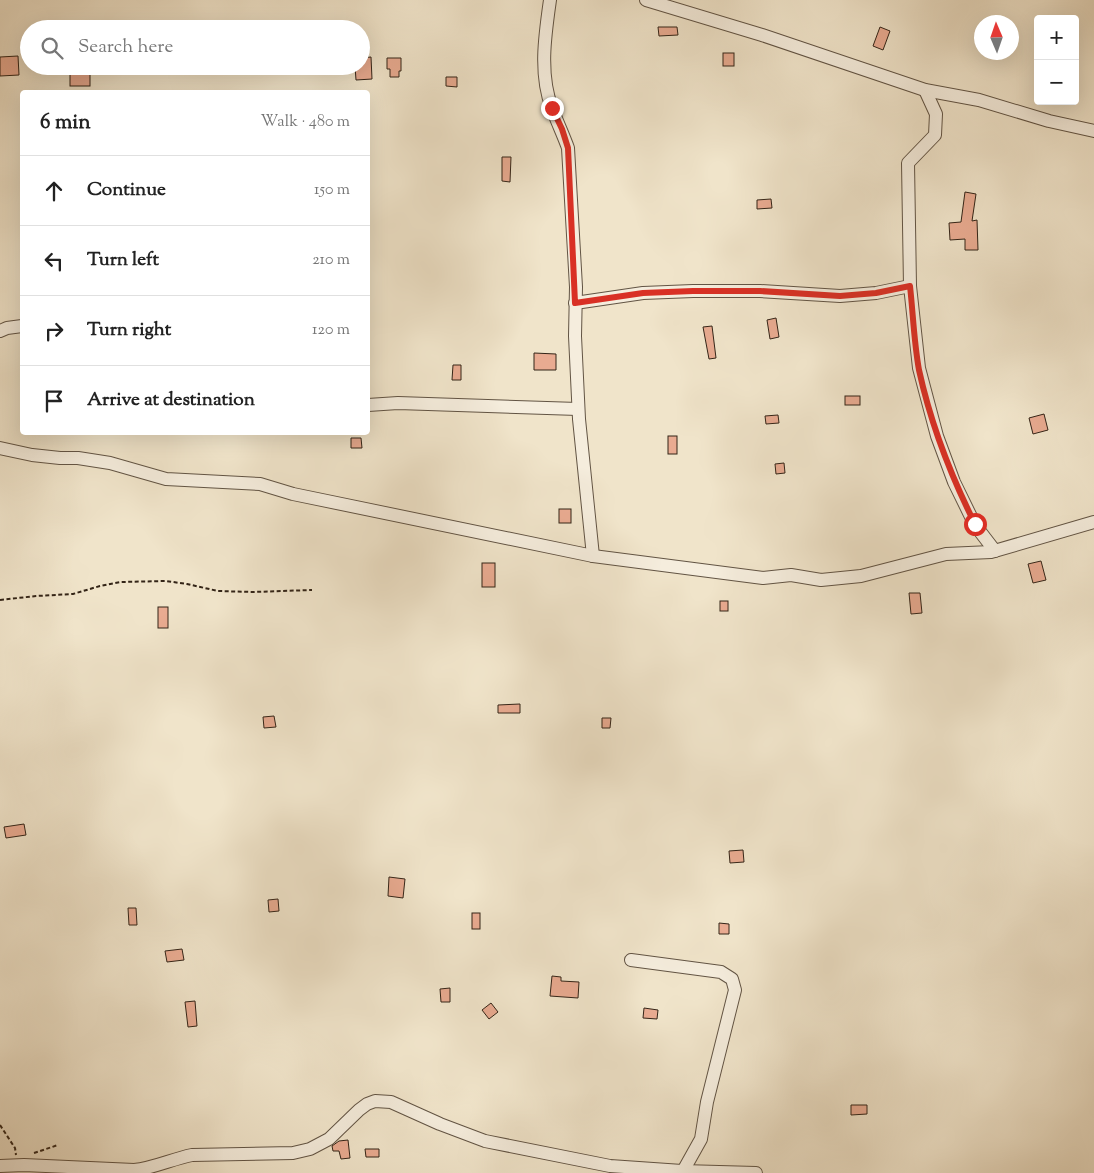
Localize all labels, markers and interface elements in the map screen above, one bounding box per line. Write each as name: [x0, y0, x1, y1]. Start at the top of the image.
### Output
north arrow: [974, 15, 1019, 60]
map controls: [1034, 15, 1079, 105]
button: +: [1034, 15, 1079, 60]
search box: [20, 20, 370, 75]
icon: search: [38, 34, 66, 62]
text: Search here: [78, 34, 173, 61]
button: −: [1034, 60, 1079, 105]
route end: [541, 97, 564, 120]
text: 6 min: [40, 108, 91, 138]
text: Walk · 480 m: [260, 111, 350, 134]
icon: ahead: [40, 177, 68, 205]
text: Continue: [87, 177, 166, 204]
text: 150 m: [314, 179, 350, 202]
icon: left: [40, 247, 68, 275]
text: Turn left: [87, 247, 159, 274]
text: 210 m: [312, 249, 350, 272]
icon: right: [40, 317, 68, 345]
text: Turn right: [87, 317, 171, 344]
text: 120 m: [312, 319, 350, 342]
icon: arrive: [40, 387, 68, 415]
text: Arrive at destination: [87, 387, 255, 414]
route start: [964, 513, 987, 536]

